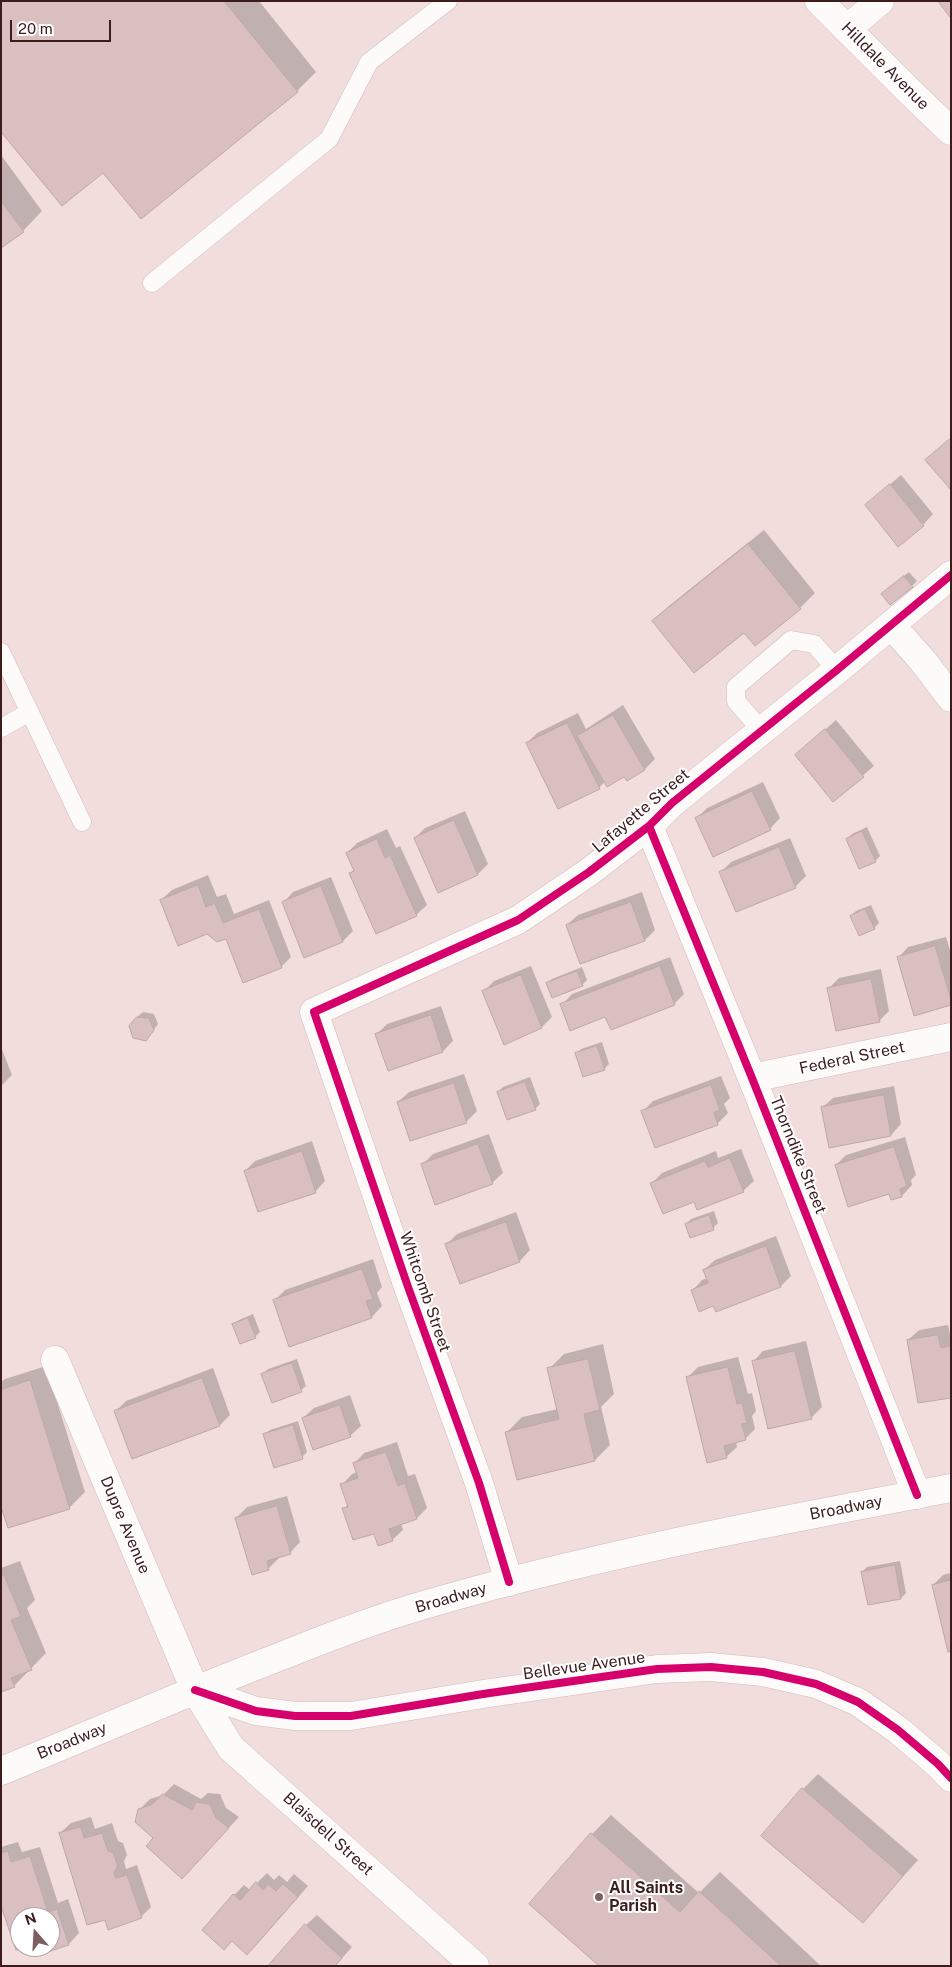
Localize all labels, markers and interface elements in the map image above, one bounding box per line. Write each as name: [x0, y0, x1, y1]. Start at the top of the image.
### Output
scale bar: [12, 10, 114, 42]
street label: Hilldale Avenue: [837, 18, 933, 114]
text: 20 m: [18, 20, 53, 37]
street label: Lafayette Street: [589, 765, 693, 857]
street label: Federal Street: [798, 1037, 906, 1079]
street label: Thorndike Street: [766, 1093, 830, 1217]
street label: Whitcomb Street: [395, 1229, 455, 1355]
street label: Dupre Avenue: [96, 1473, 154, 1577]
street label: Broadway: [808, 1492, 884, 1524]
street label: Broadway: [413, 1579, 489, 1617]
street label: Bellevue Avenue: [522, 1648, 646, 1684]
street label: Broadway: [34, 1718, 110, 1764]
street label: Blaisdell Street: [279, 1788, 377, 1880]
place label: All Saints Parish: [609, 1878, 683, 1916]
marker: All Saints Parish: [593, 1891, 605, 1903]
north arrow: [10, 1907, 60, 1957]
text: N: [23, 1909, 38, 1928]

